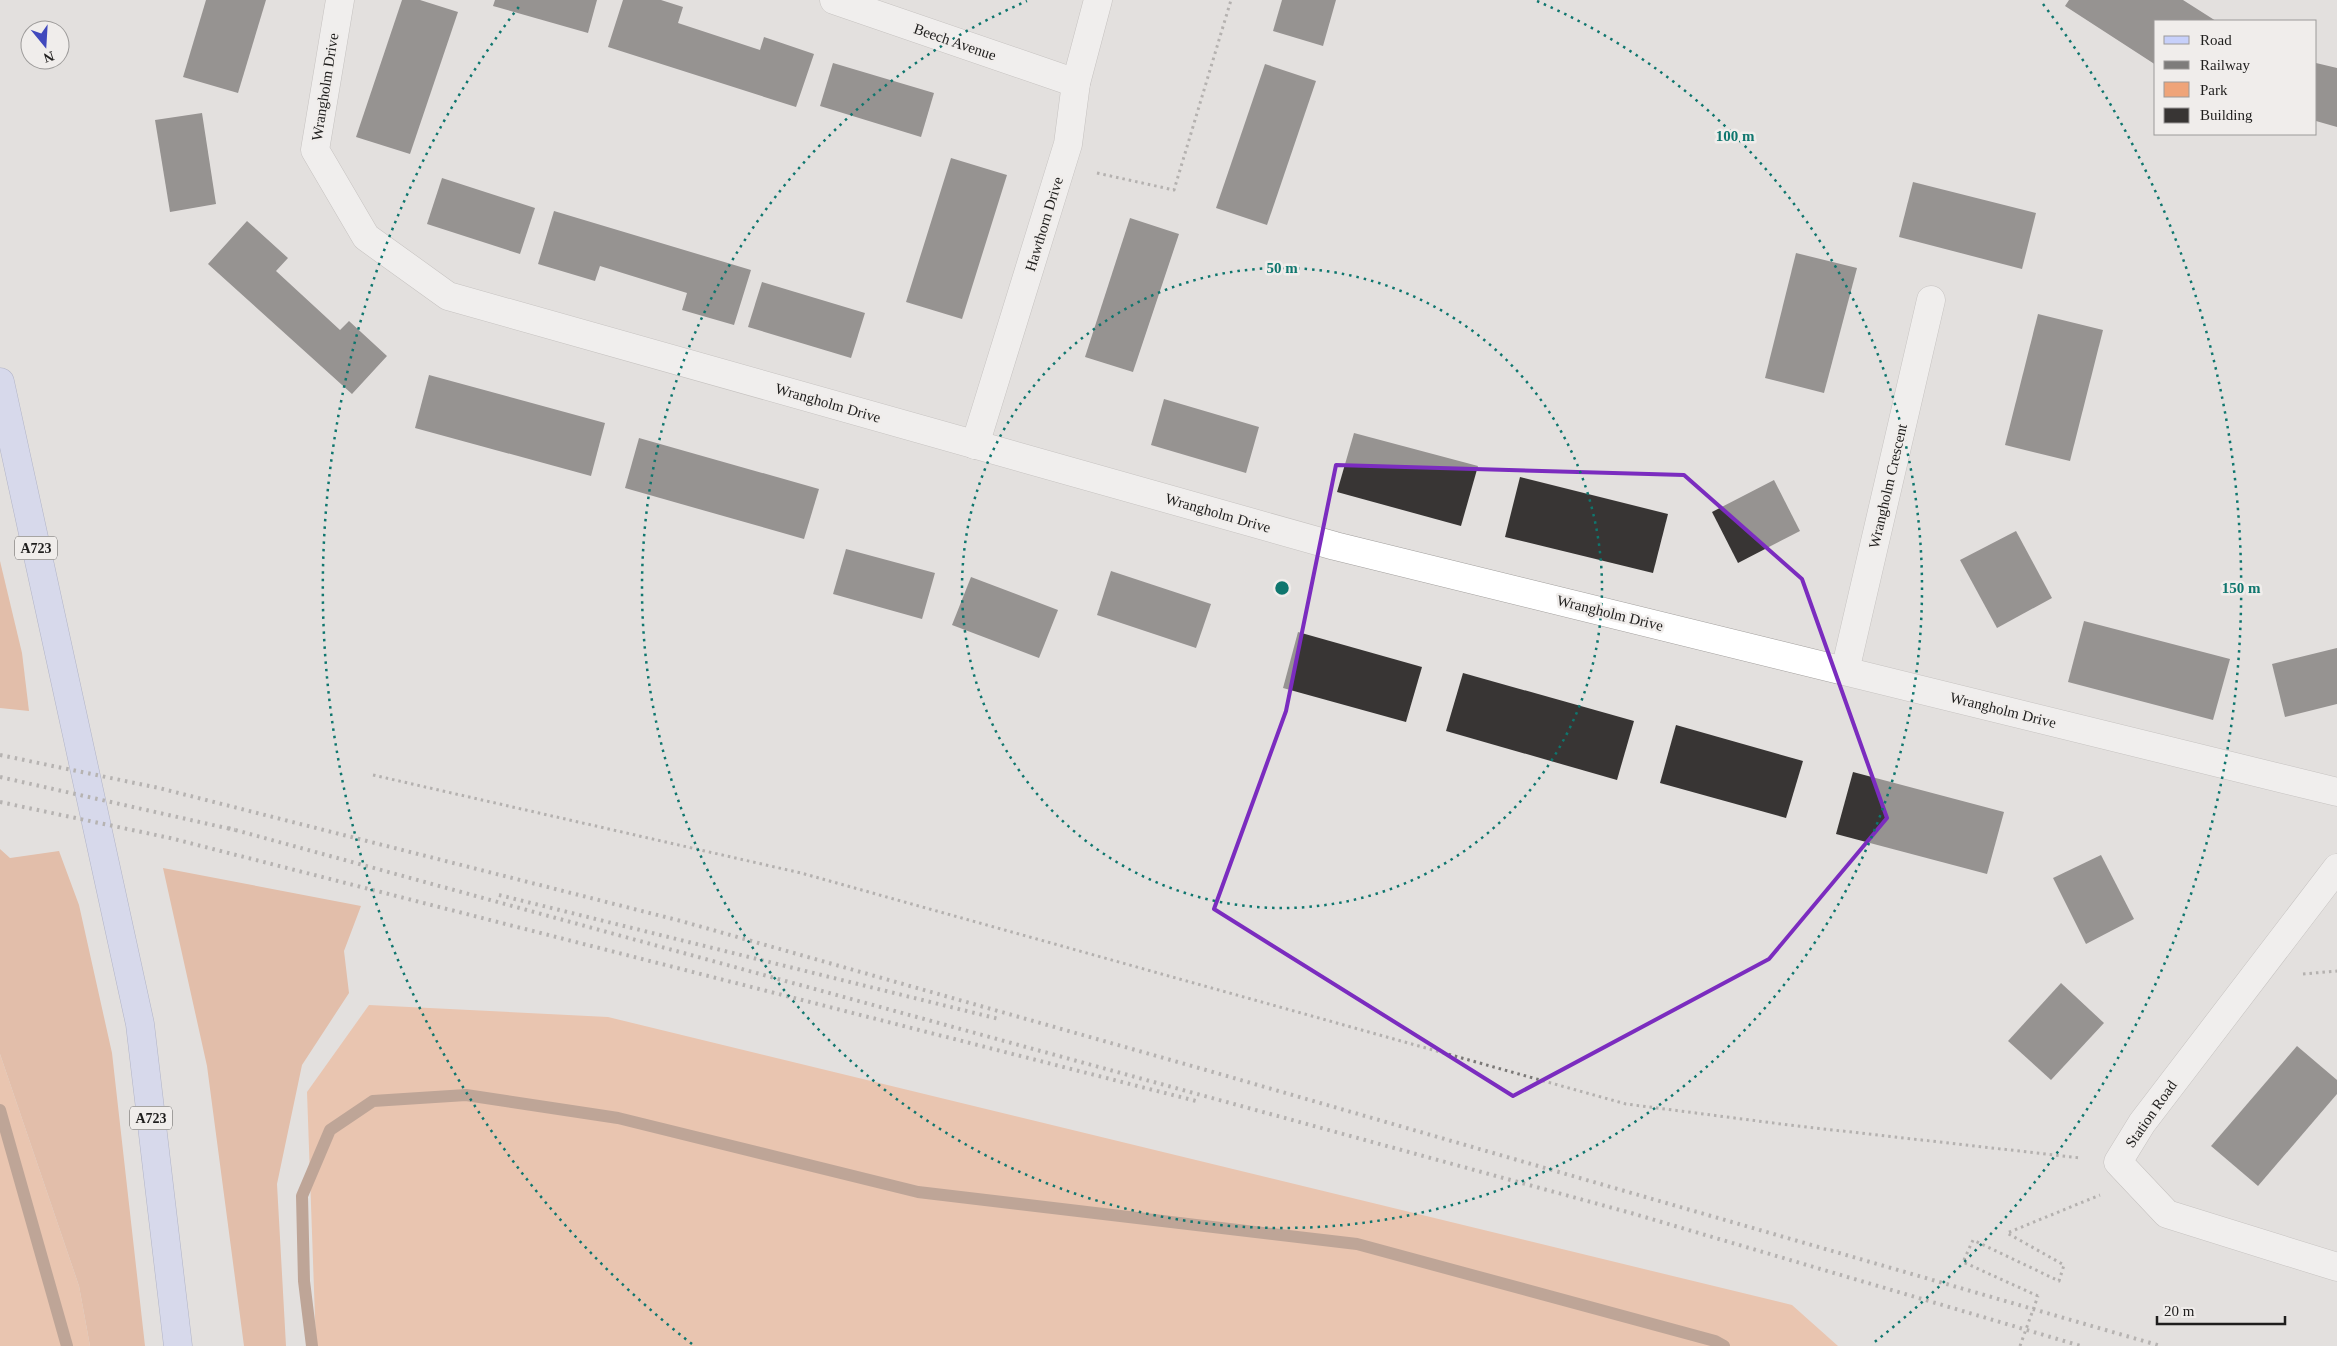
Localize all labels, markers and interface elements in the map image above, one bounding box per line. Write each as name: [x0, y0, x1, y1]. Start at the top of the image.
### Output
north arrow: [20, 20, 70, 70]
street label: Beech Avenue: [912, 20, 999, 64]
legend: [2154, 20, 2317, 135]
street label: Wrangholm Drive: [309, 32, 341, 142]
text: Road: [2200, 32, 2232, 48]
text: N: [42, 48, 56, 66]
text: Railway: [2200, 57, 2250, 73]
text: Park: [2200, 82, 2228, 98]
text: Building: [2200, 107, 2253, 123]
text: 100 m: [1716, 128, 1755, 144]
street label: Hawthorn Drive: [1022, 175, 1066, 273]
text: 50 m: [1266, 260, 1298, 276]
street label: Wrangholm Drive: [773, 380, 883, 426]
street label: Wrangholm Crescent: [1866, 421, 1910, 550]
street label: Wrangholm Drive: [1163, 490, 1273, 536]
road number: A723: [15, 536, 57, 560]
centre of rings: [1273, 579, 1291, 597]
text: 150 m: [2222, 580, 2261, 596]
street label: Wrangholm Drive: [1555, 592, 1665, 634]
street label: Wrangholm Drive: [1948, 689, 2058, 731]
street label: Station Road: [2122, 1077, 2180, 1151]
road number: A723: [130, 1106, 172, 1130]
scale bar: [2157, 1294, 2284, 1326]
text: 20 m: [2164, 1303, 2195, 1319]

